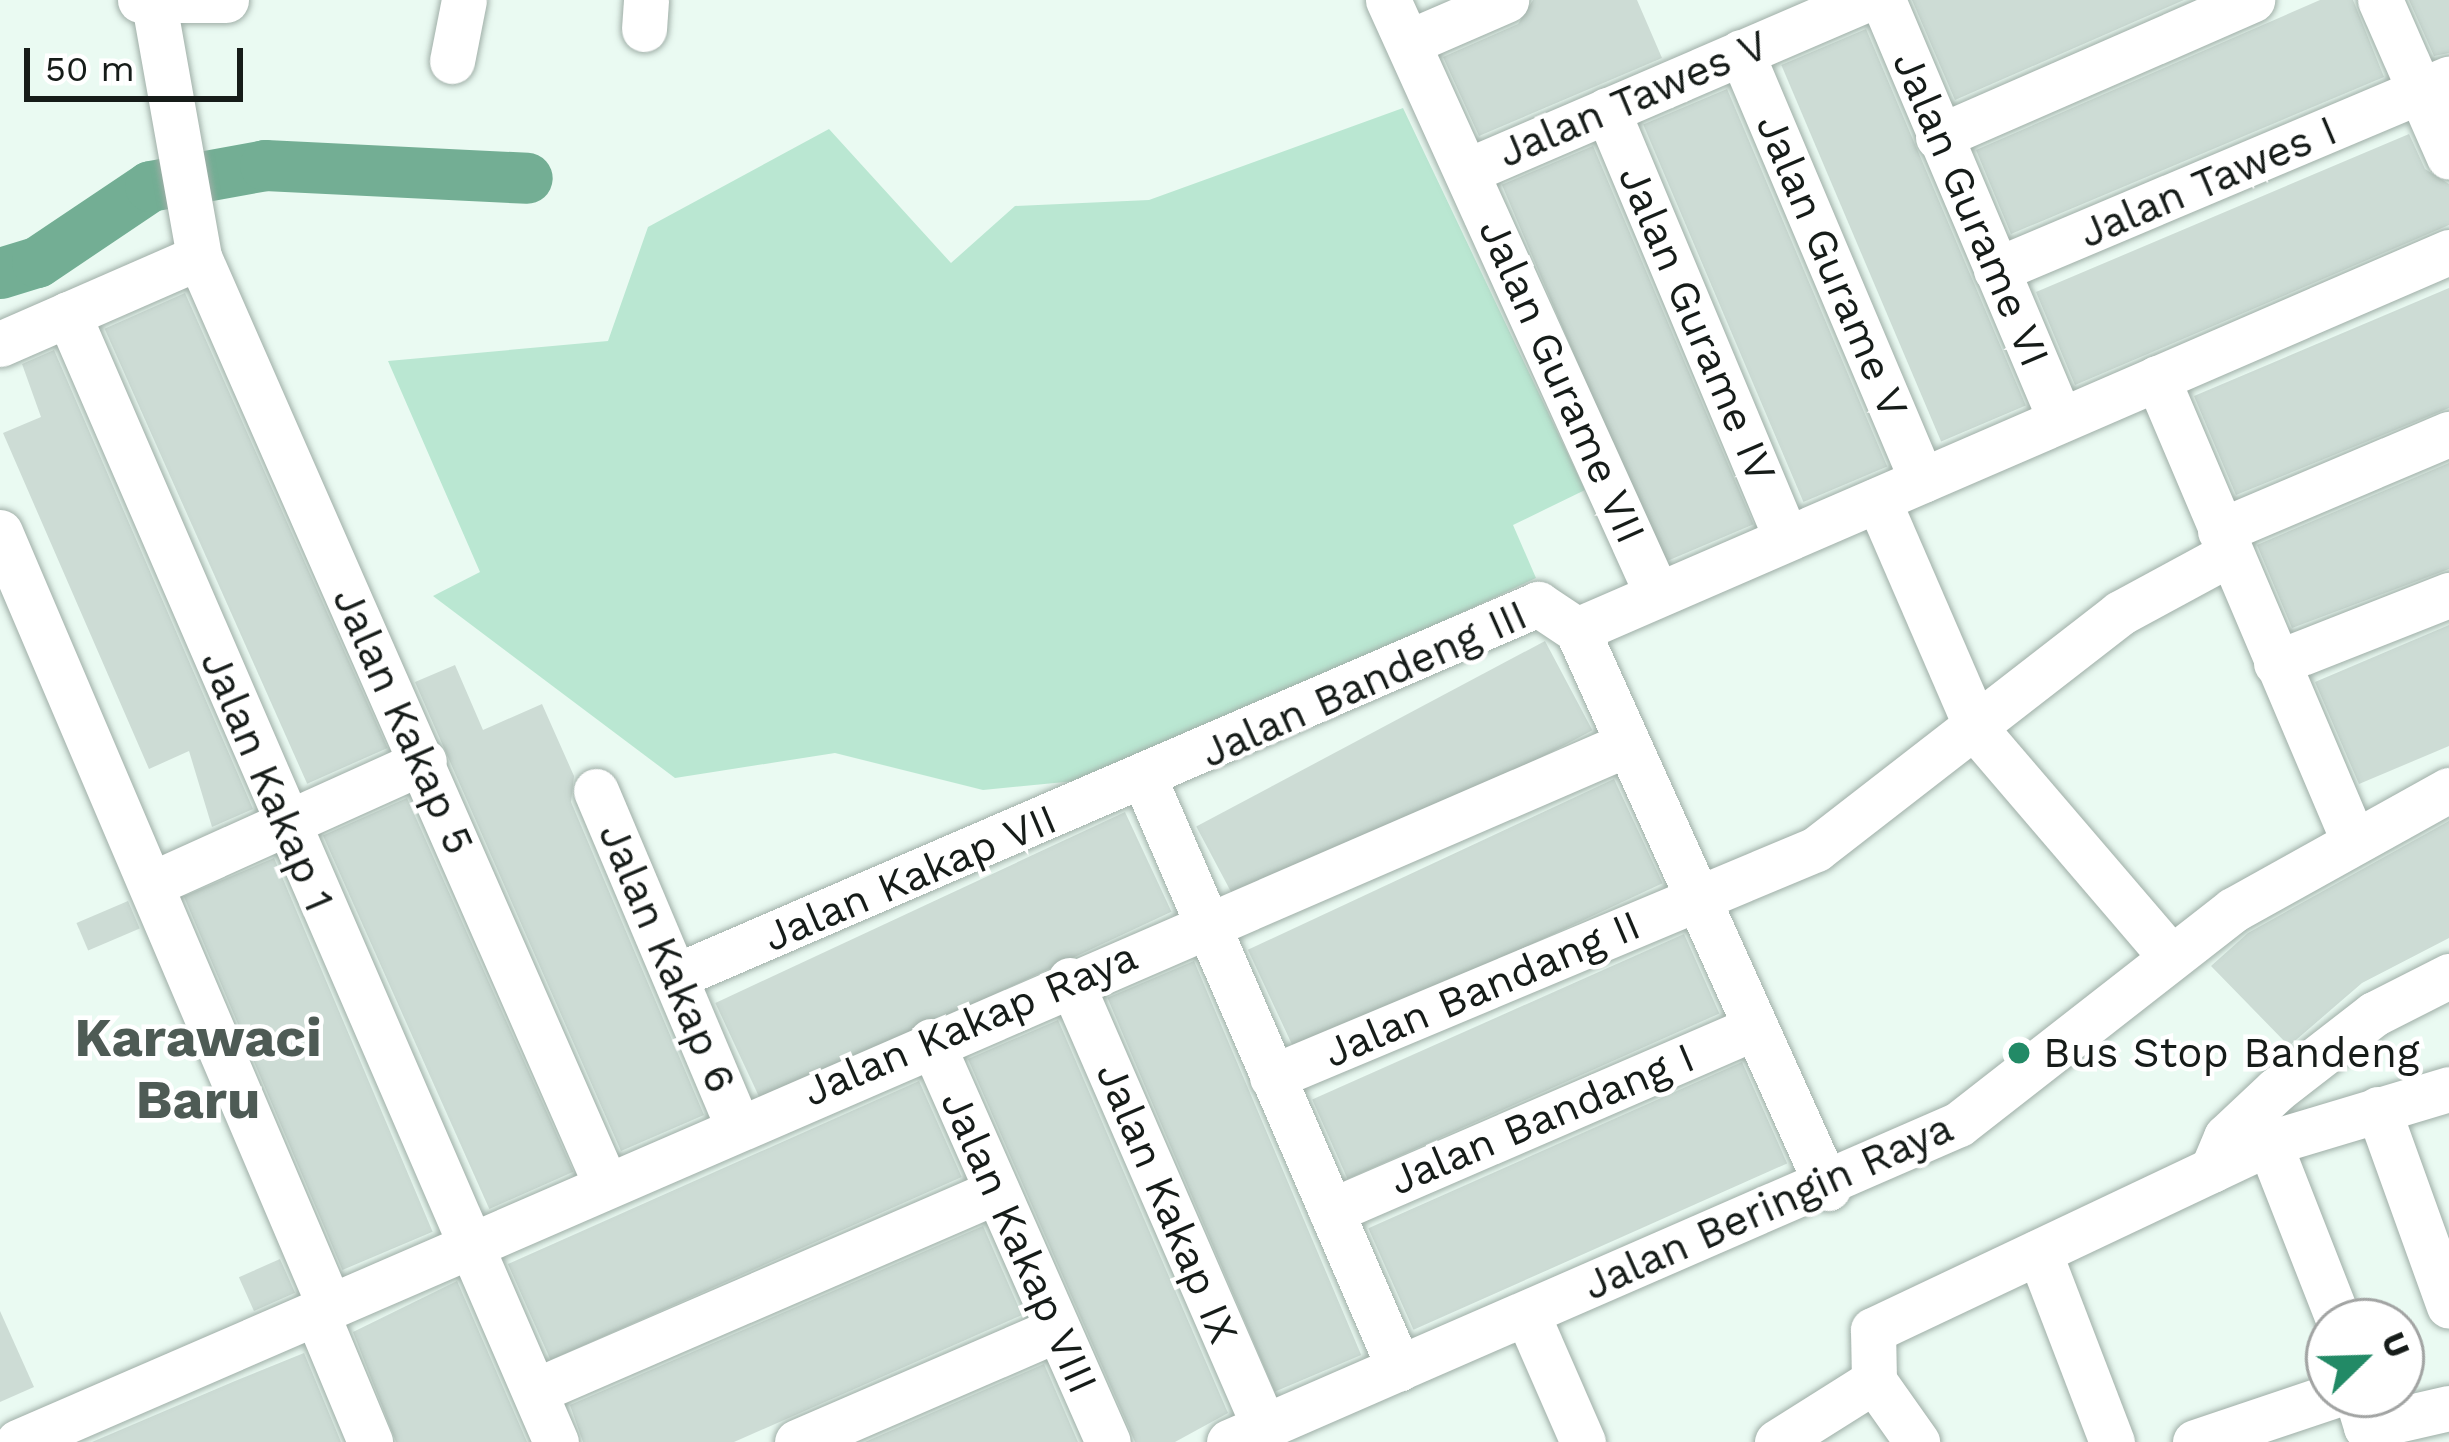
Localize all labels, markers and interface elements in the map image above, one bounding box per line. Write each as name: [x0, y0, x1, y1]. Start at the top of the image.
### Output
street label: Jalan Tawes V: [1489, 19, 1777, 179]
scale bar: [30, 24, 249, 98]
street label: Jalan Gurame VI: [1882, 43, 2060, 375]
text: 50 m: [45, 48, 135, 90]
street label: Jalan Tawes I: [2071, 105, 2345, 259]
street label: Jalan Gurame V: [1745, 106, 1919, 426]
street label: Jalan Gurame IV: [1608, 158, 1786, 490]
street label: Jalan Gurame VII: [1468, 210, 1656, 552]
street label: Jalan Kakap 5: [322, 580, 484, 862]
street label: Jalan Bandeng III: [1193, 590, 1535, 778]
street label: Jalan Kakap 1: [189, 643, 345, 919]
street label: Jalan Kakap VII: [755, 793, 1065, 963]
street label: Jalan Kakap 6: [588, 816, 746, 1100]
street label: Jalan Bandang II: [1316, 900, 1648, 1078]
street label: Jalan Kakap Raya: [796, 931, 1144, 1117]
district label: Karawaci Baru: [74, 1006, 322, 1132]
place label: Bus Stop Bandeng: [2043, 1028, 2419, 1078]
street label: Jalan Bandang I: [1382, 1032, 1702, 1206]
marker: Bus Stop Bandeng: [2006, 1040, 2032, 1066]
street label: Jalan Kakap IX: [1085, 1055, 1249, 1351]
street label: Jalan Kakap VIII: [930, 1082, 1108, 1402]
street label: Jalan Beringin Raya: [1576, 1103, 1960, 1311]
north arrow: [2305, 1298, 2425, 1418]
text: U: [2373, 1327, 2418, 1363]

